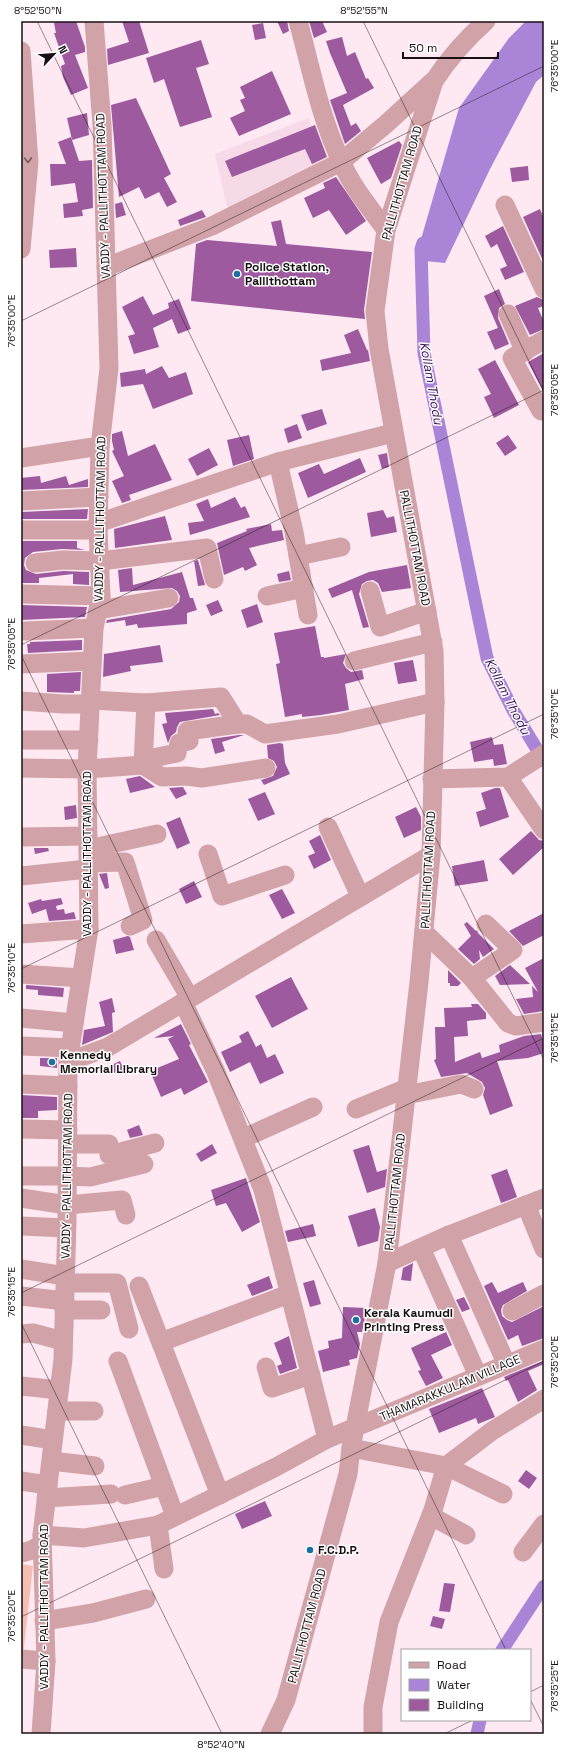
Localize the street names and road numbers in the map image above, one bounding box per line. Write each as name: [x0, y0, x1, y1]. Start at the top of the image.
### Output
street label: VADDY - PALLITHOTTAM ROAD: [92, 113, 114, 279]
street label: PALLITHOTTAM ROAD: [378, 124, 426, 242]
street label: VADDY - PALLITHOTTAM ROAD: [91, 436, 109, 602]
street label: PALLITHOTTAM ROAD: [396, 489, 434, 607]
street label: VADDY - PALLITHOTTAM ROAD: [79, 771, 95, 937]
street label: PALLITHOTTAM ROAD: [417, 811, 439, 929]
street label: VADDY - PALLITHOTTAM ROAD: [58, 1093, 76, 1259]
street label: PALLITHOTTAM ROAD: [381, 1132, 409, 1251]
street label: THAMARAKKULAM VILLAGE: [377, 1351, 523, 1425]
street label: VADDY - PALLITHOTTAM ROAD: [36, 1524, 52, 1690]
street label: PALLITHOTTAM ROAD: [284, 1567, 330, 1685]

